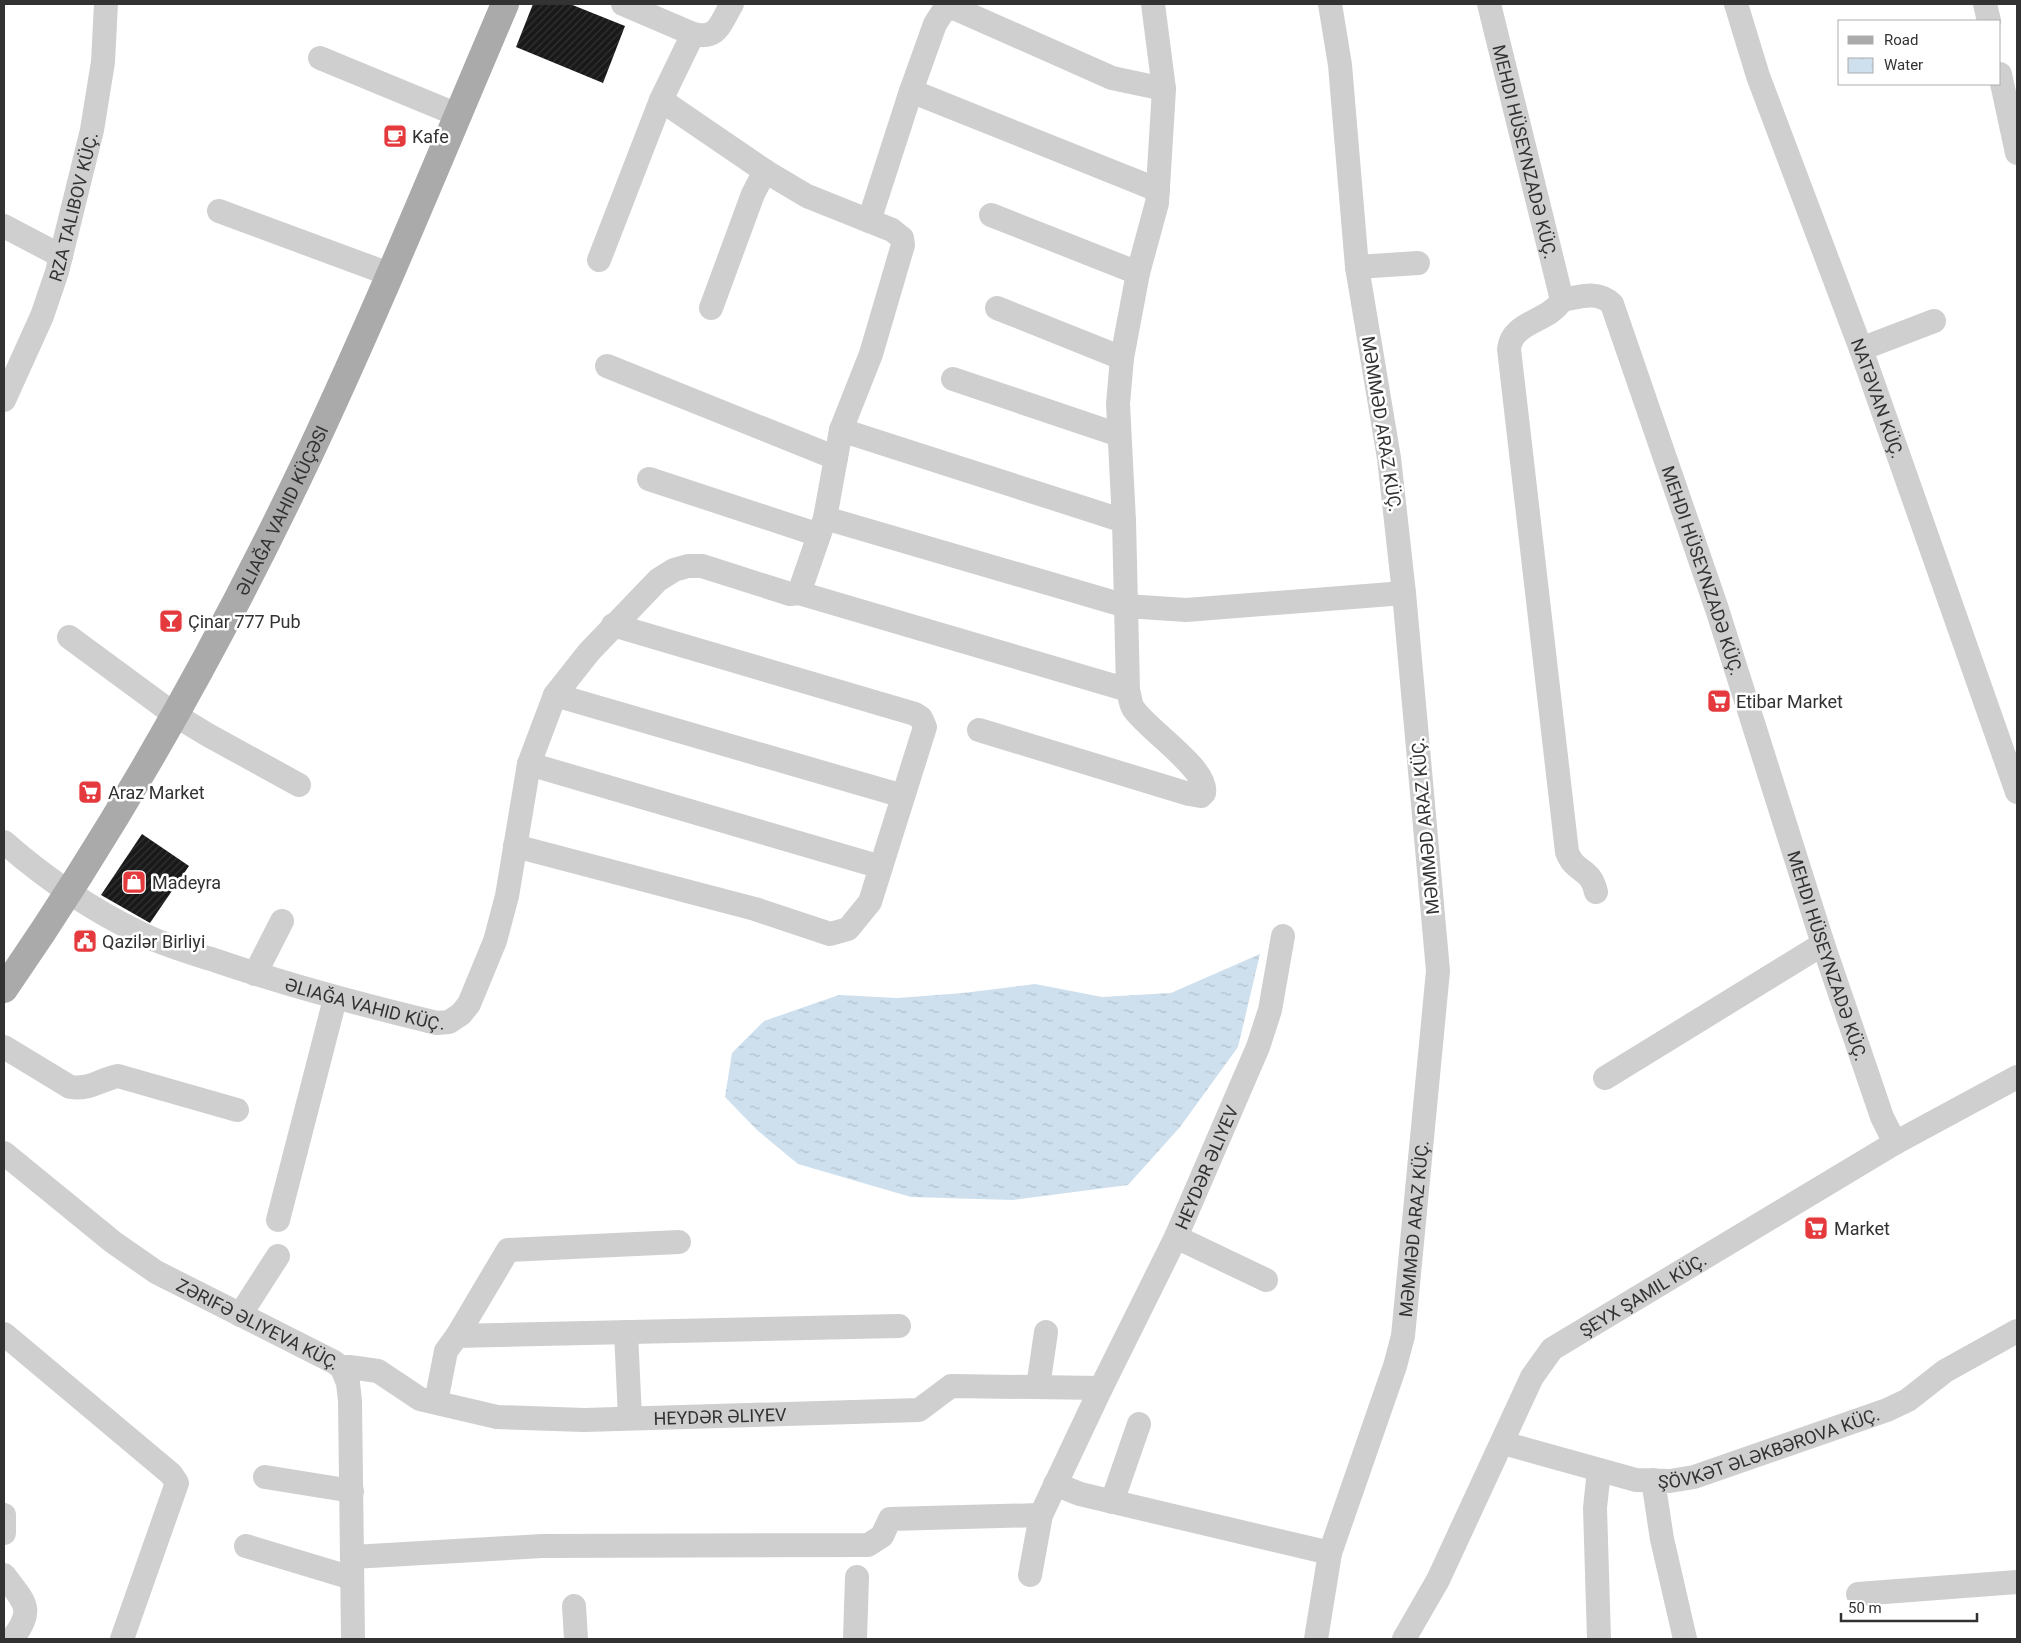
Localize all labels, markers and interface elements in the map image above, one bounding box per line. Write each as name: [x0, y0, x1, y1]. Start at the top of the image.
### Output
legend: [1838, 20, 2001, 85]
text: Road: [1884, 31, 1918, 49]
street label: MEHDI HÜSEYNZADƏ KÜÇ.: [1489, 42, 1562, 261]
text: Water: [1884, 56, 1923, 74]
cafe icon: Kafe: [382, 123, 408, 149]
place label: Kafe: [412, 126, 449, 147]
street label: RZA TALIBOV KÜÇ.: [44, 130, 102, 284]
street label: MƏMMƏD ARAZ KÜÇ.: [1358, 335, 1406, 513]
street label: NATƏVAN KÜÇ.: [1847, 335, 1909, 461]
street label: ƏLIAĞA VAHID KÜÇƏSI: [231, 422, 332, 599]
street label: MEHDI HÜSEYNZADƏ KÜÇ.: [1658, 463, 1748, 678]
bar icon: Çinar 777 Pub: [158, 608, 184, 634]
place label: Çinar 777 Pub: [188, 611, 301, 632]
supermarket icon: Etibar Market: [1706, 688, 1732, 714]
place label: Etibar Market: [1736, 691, 1843, 712]
street label: MƏMMƏD ARAZ KÜÇ.: [1407, 737, 1443, 915]
supermarket icon: Araz Market: [77, 779, 103, 805]
place label: Araz Market: [108, 782, 205, 803]
street label: MEHDI HÜSEYNZADƏ KÜÇ.: [1784, 848, 1872, 1063]
shop icon: Madeyra: [121, 869, 147, 895]
place label: Madeyra: [152, 872, 221, 893]
public building icon: Qazilər Birliyi: [72, 928, 98, 954]
place label: Qazilər Birliyi: [102, 931, 205, 952]
street label: ƏLIAĞA VAHID KÜÇ.: [283, 973, 445, 1034]
street label: HEYDƏR ƏLIYEV: [1170, 1102, 1242, 1233]
street label: MƏMMƏD ARAZ KÜÇ.: [1394, 1139, 1432, 1318]
supermarket icon: Market: [1803, 1215, 1829, 1241]
place label: Market: [1834, 1218, 1890, 1239]
street label: ŞEYX ŞAMIL KÜÇ.: [1575, 1248, 1710, 1341]
street label: ZƏRIFƏ ƏLIYEVA KÜÇ.: [173, 1274, 345, 1374]
street label: HEYDƏR ƏLIYEV: [653, 1403, 787, 1428]
street label: ŞÖVKƏT ƏLƏKBƏROVA KÜÇ.: [1658, 1403, 1882, 1492]
scale bar: [1841, 1590, 1977, 1622]
text: 50 m: [1848, 1599, 1882, 1617]

